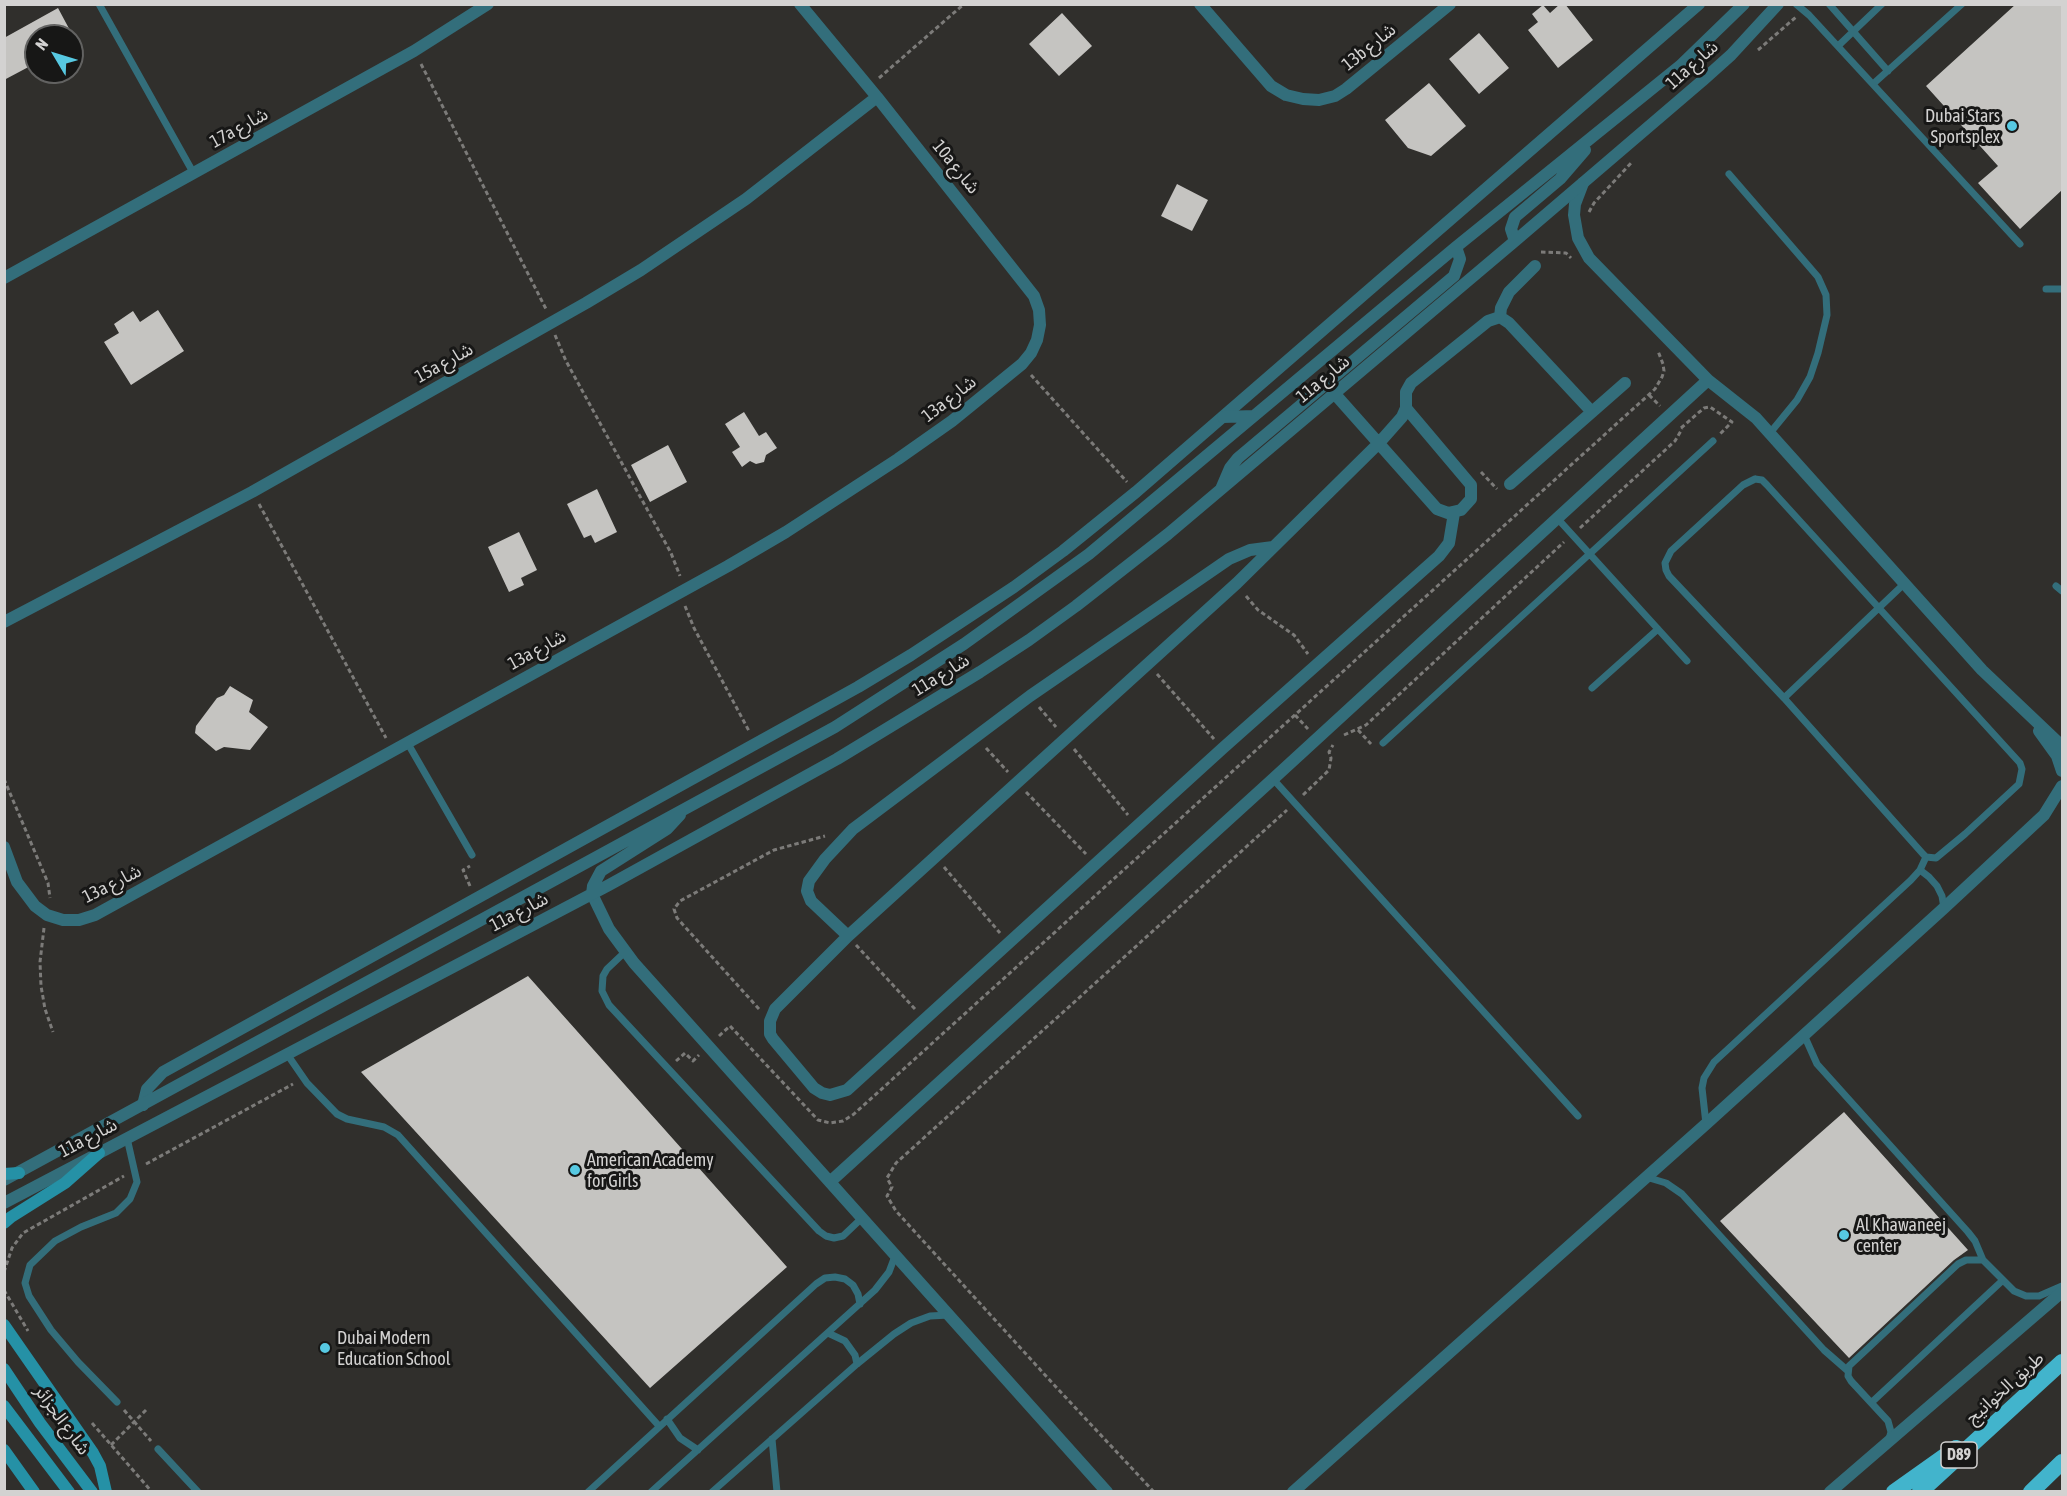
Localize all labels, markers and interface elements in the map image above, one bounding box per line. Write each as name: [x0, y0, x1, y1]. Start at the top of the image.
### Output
street label: 13b شارع: [1338, 19, 1400, 75]
north arrow: [24, 24, 84, 84]
text: N: [31, 35, 51, 53]
street label: 11a شارع: [1661, 36, 1723, 94]
street label: 17a شارع: [206, 103, 272, 153]
place label: Dubai Stars Sportsplex: [1925, 105, 2000, 148]
marker: Dubai Stars Sportsplex: [2005, 119, 2019, 133]
street label: 10a شارع: [928, 136, 984, 198]
street label: 15a شارع: [411, 338, 477, 388]
street label: 11a شارع: [1292, 351, 1354, 407]
street label: 13a شارع: [918, 371, 980, 427]
street label: 13a شارع: [504, 625, 570, 675]
street label: 11a شارع: [909, 649, 973, 701]
street label: 13a شارع: [79, 860, 145, 908]
street label: 11a شارع: [486, 888, 552, 936]
street label: 11a شارع: [55, 1114, 121, 1162]
place label: American Academy for Girls: [587, 1149, 714, 1192]
marker: American Academy for Girls: [568, 1163, 582, 1177]
place label: Al Khawaneej center: [1856, 1214, 1946, 1256]
marker: Al Khawaneej center: [1837, 1228, 1851, 1242]
place label: Dubai Modern Education School: [337, 1327, 451, 1370]
marker: Dubai Modern Education School: [318, 1341, 332, 1355]
street label: طريق الخوانيج: [1962, 1347, 2048, 1429]
street label: شارع الجزائر: [29, 1381, 95, 1459]
road number: D89: [1941, 1442, 1977, 1468]

